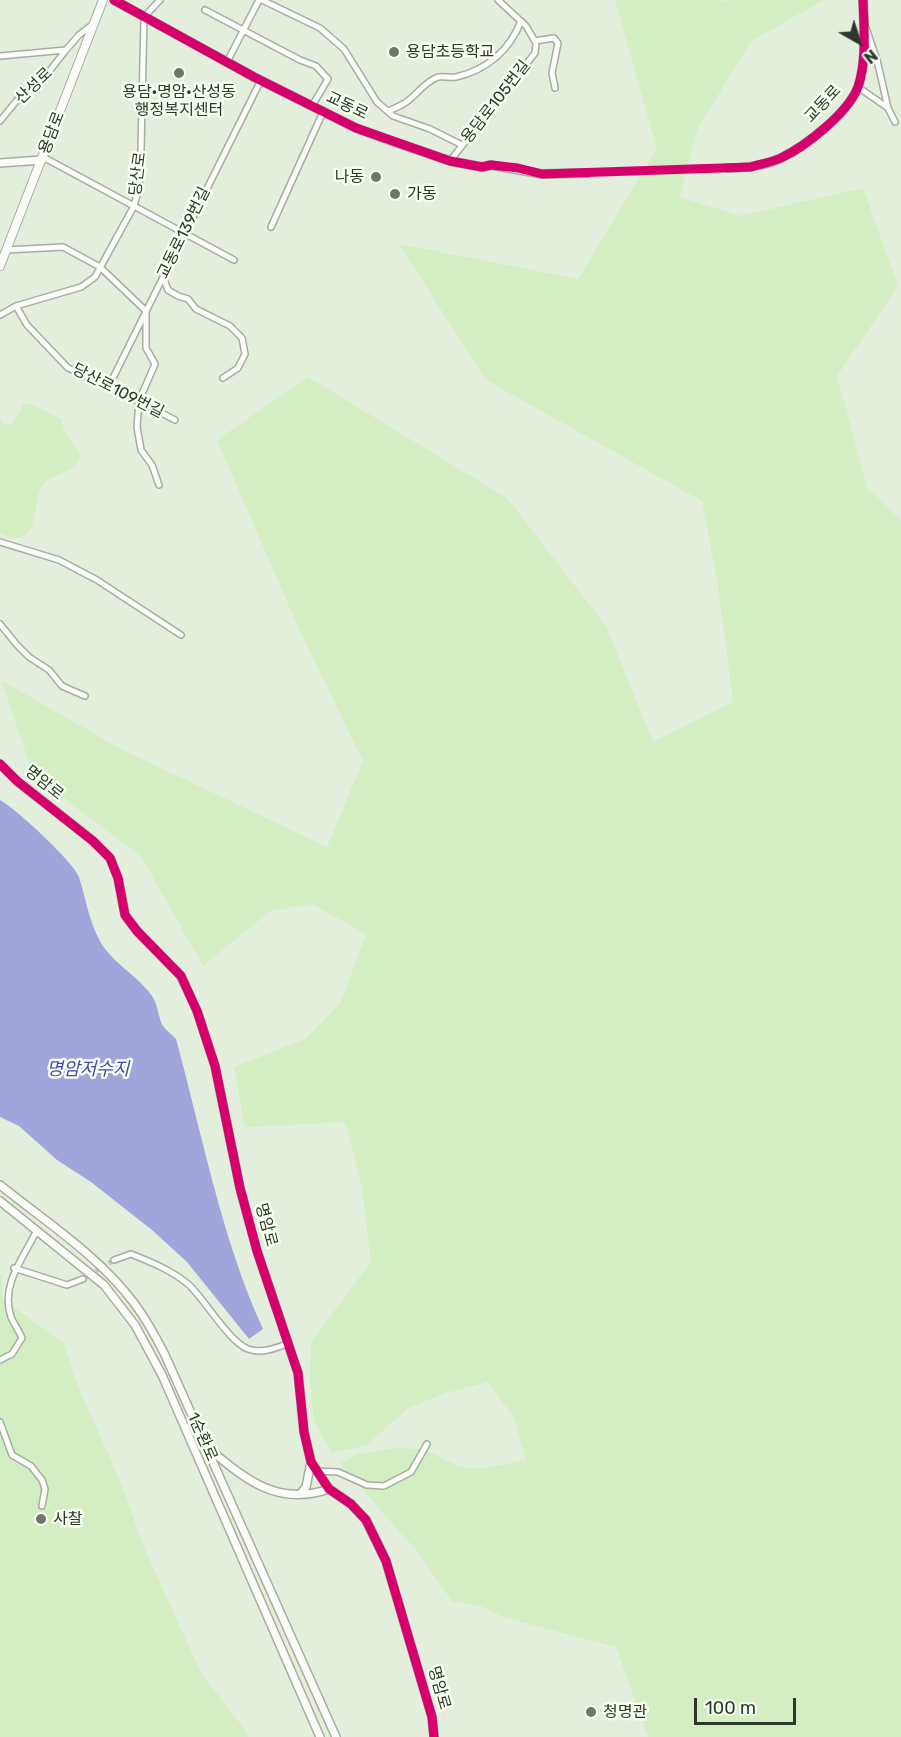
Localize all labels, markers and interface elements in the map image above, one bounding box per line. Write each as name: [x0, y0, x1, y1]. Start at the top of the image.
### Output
north arrow: [829, 12, 889, 72]
place label: 용담초등학교: [406, 42, 494, 62]
marker: 용담초등학교: [387, 45, 401, 59]
text: N: [860, 45, 881, 67]
street label: 용담로105번길: [458, 57, 534, 147]
street label: 산성로: [11, 64, 57, 108]
marker: 용담·명암·산성동 행정복지센터: [172, 66, 186, 80]
street label: 교동로: [801, 81, 845, 127]
place label: 용담·명암·산성동 행정복지센터: [122, 82, 236, 120]
street label: 교동로: [323, 88, 371, 124]
street label: 용담로: [35, 109, 69, 157]
street label: 당산로: [126, 151, 150, 197]
place label: 나동: [335, 167, 364, 187]
marker: 나동: [369, 170, 383, 184]
street label: 교동로139번길: [154, 184, 214, 282]
place label: 가동: [407, 184, 436, 204]
marker: 가동: [388, 187, 402, 201]
street label: 당산로109번길: [69, 360, 167, 422]
street label: 명암로: [21, 762, 67, 804]
water label: 명암저수지: [47, 1059, 129, 1081]
street label: 명암로: [251, 1201, 281, 1249]
street label: 1순환로: [183, 1410, 221, 1464]
place label: 사찰: [53, 1509, 82, 1529]
marker: 사찰: [34, 1512, 48, 1526]
street label: 명암로: [424, 1664, 454, 1712]
scale bar: [697, 1686, 799, 1724]
text: 100 m: [705, 1697, 756, 1719]
place label: 청명관: [603, 1702, 647, 1722]
marker: 청명관: [584, 1705, 598, 1719]

